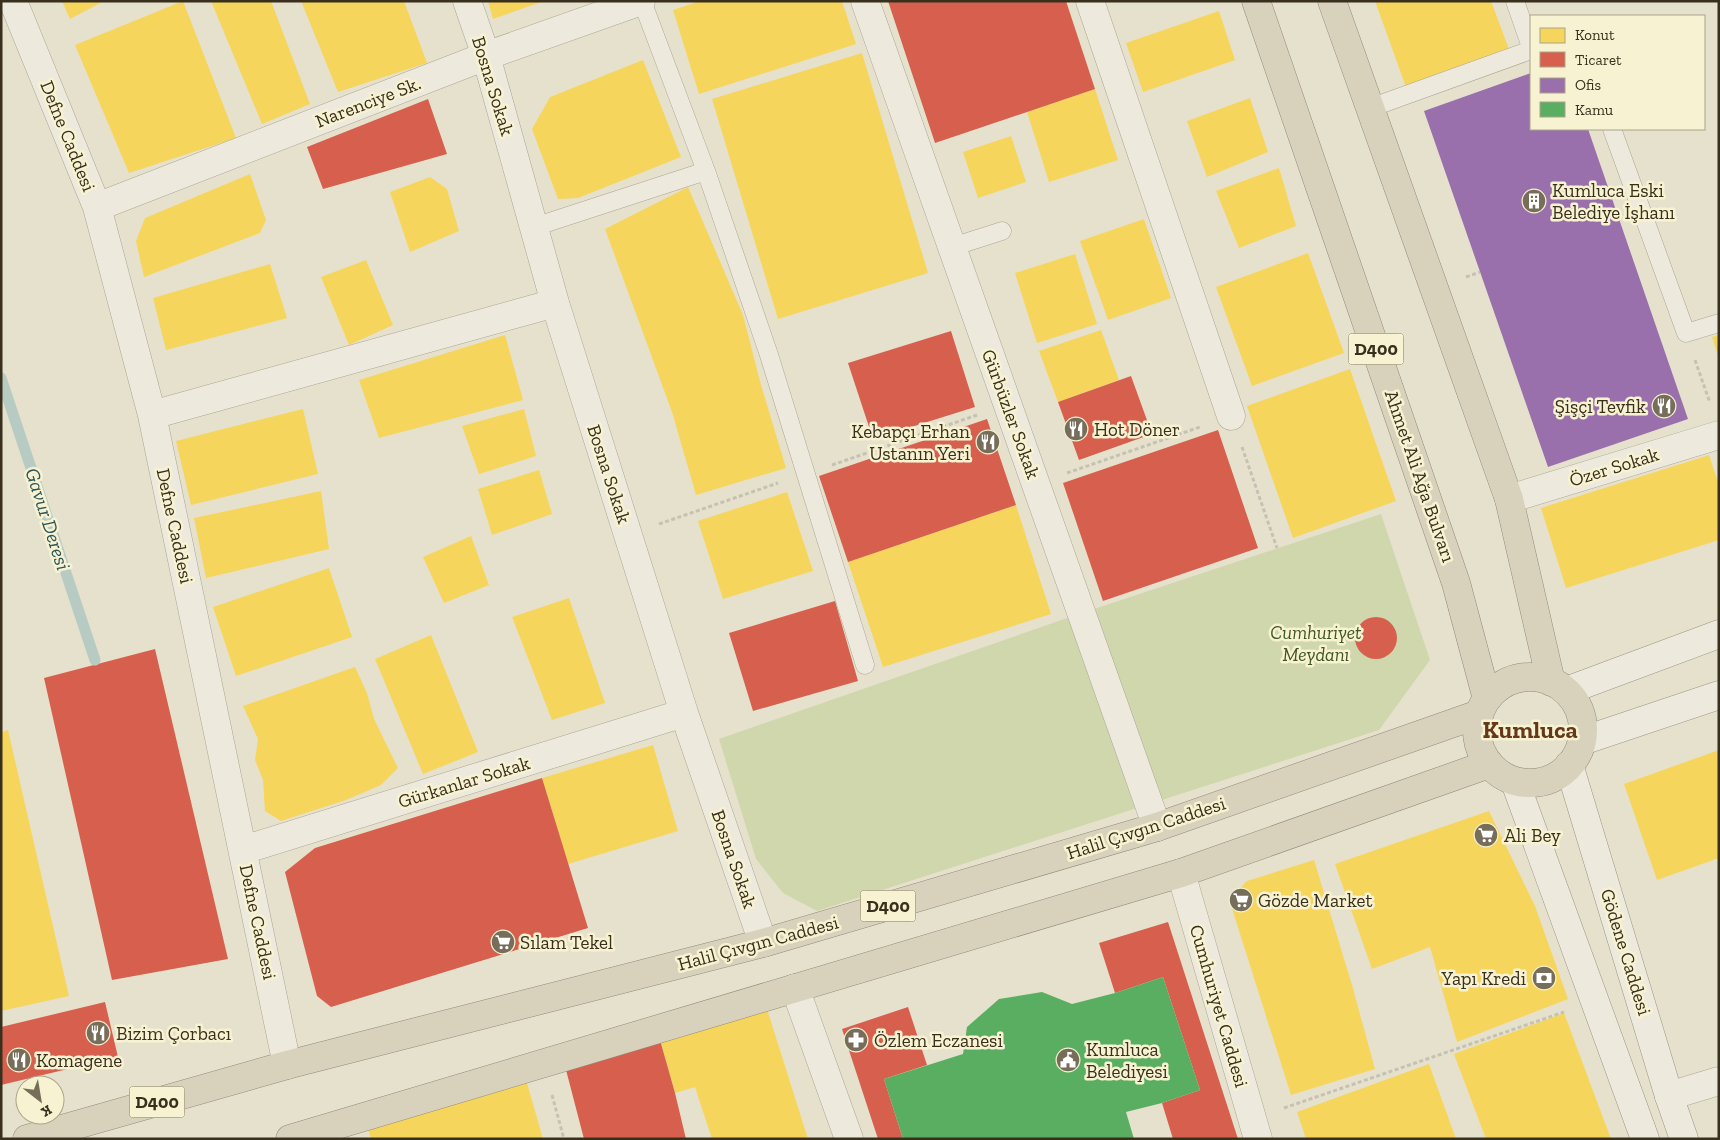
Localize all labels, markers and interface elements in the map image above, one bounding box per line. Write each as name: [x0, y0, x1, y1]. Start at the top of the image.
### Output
legend: [1530, 15, 1705, 130]
text: Konut: [1575, 26, 1615, 44]
street label: Bosna Sokak: [467, 34, 519, 139]
text: Ticaret: [1575, 51, 1622, 69]
street label: Narenciye Sk.: [312, 71, 424, 133]
text: Ofis: [1575, 76, 1601, 94]
street label: Defne Caddesi: [35, 77, 101, 195]
text: Kamu: [1575, 101, 1614, 119]
place label: Kumluca Eski Belediye İşhanı: [1552, 179, 1675, 224]
building icon: Kumluca Eski Belediye İşhanı: [1521, 188, 1547, 214]
road number: D400: [1348, 334, 1404, 364]
street label: Gürbüzler Sokak: [977, 346, 1045, 482]
street label: Ahmet Ali Ağa Bulvarı: [1380, 387, 1460, 565]
restaurant icon: Şişçi Tevfik: [1651, 393, 1677, 419]
place label: Şişçi Tevfik: [1555, 395, 1646, 418]
restaurant icon: Hot Döner: [1063, 416, 1089, 442]
place label: Hot Döner: [1094, 418, 1180, 441]
place label: Kebapçı Erhan Ustanın Yeri: [851, 420, 970, 465]
street label: Bosna Sokak: [582, 422, 636, 527]
restaurant icon: Kebapçı Erhan Ustanın Yeri: [975, 429, 1001, 455]
street label: Özer Sokak: [1566, 442, 1662, 492]
water label: Gavur Deresi: [20, 465, 76, 573]
street label: Defne Caddesi: [152, 466, 198, 586]
park label: Cumhuriyet Meydanı: [1270, 621, 1362, 666]
district label: Kumluca: [1482, 715, 1578, 744]
street label: Gürkanlar Sokak: [395, 751, 533, 813]
street label: Halil Çıvgın Caddesi: [1064, 791, 1228, 865]
street label: Bosna Sokak: [706, 807, 762, 911]
supermarket icon: Ali Bey: [1473, 822, 1499, 848]
place label: Ali Bey: [1504, 824, 1561, 847]
street label: Defne Caddesi: [235, 862, 281, 982]
street label: Gödene Caddesi: [1596, 886, 1656, 1018]
supermarket icon: Gözde Market: [1228, 887, 1254, 913]
place label: Gözde Market: [1258, 889, 1373, 912]
road number: D400: [860, 890, 916, 921]
street label: Halil Çıvgın Caddesi: [675, 910, 841, 976]
street label: Cumhuriyet Caddesi: [1185, 922, 1253, 1090]
supermarket icon: Sılam Tekel: [490, 929, 516, 955]
place label: Sılam Tekel: [520, 931, 613, 954]
bank icon: Yapı Kredi: [1531, 965, 1557, 991]
place label: Yapı Kredi: [1441, 967, 1526, 990]
restaurant icon: Bizim Çorbacı: [85, 1020, 111, 1046]
place label: Bizim Çorbacı: [116, 1022, 231, 1045]
pharmacy icon: Özlem Eczanesi: [843, 1027, 869, 1053]
place label: Özlem Eczanesi: [874, 1029, 1003, 1052]
place label: Kumluca Belediyesi: [1086, 1038, 1168, 1083]
restaurant icon: Komagene: [6, 1047, 32, 1073]
public building icon: Kumluca Belediyesi: [1055, 1047, 1081, 1073]
place label: Komagene: [36, 1049, 122, 1072]
north arrow: [15, 1075, 65, 1125]
road number: D400: [130, 1086, 184, 1118]
text: K: [38, 1101, 55, 1121]

